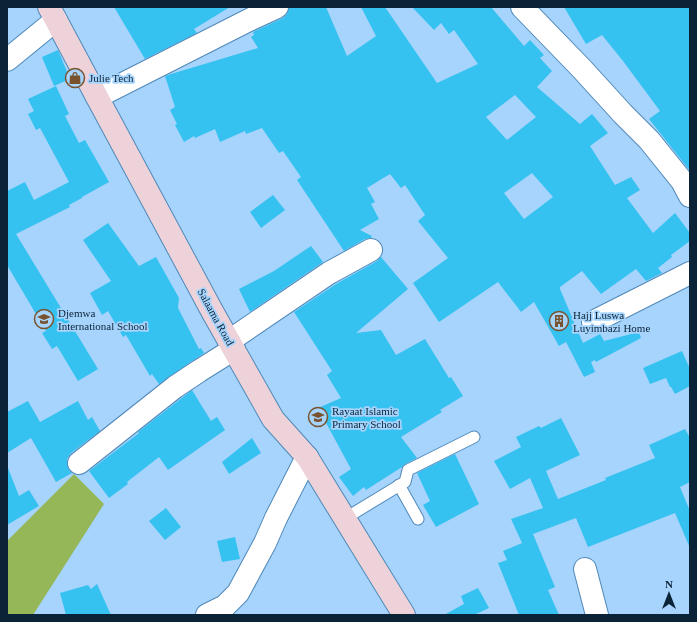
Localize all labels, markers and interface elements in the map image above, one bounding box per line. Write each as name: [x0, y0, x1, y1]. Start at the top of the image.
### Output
shop icon: Julie Tech: [64, 67, 86, 89]
place label: Julie Tech: [89, 72, 134, 84]
street label: Salaama Road: [195, 286, 237, 348]
place label: Djemwa International School: [58, 307, 148, 332]
school or university icon: Djemwa International School: [33, 308, 55, 330]
place label: Hajj Luswa Luyimbazi Home: [573, 309, 650, 334]
building icon: Hajj Luswa Luyimbazi Home: [548, 310, 570, 332]
place label: Rayaat Islamic Primary School: [332, 405, 401, 430]
school or university icon: Rayaat Islamic Primary School: [307, 406, 329, 428]
north arrow: [649, 574, 689, 614]
text: N: [665, 578, 673, 590]

